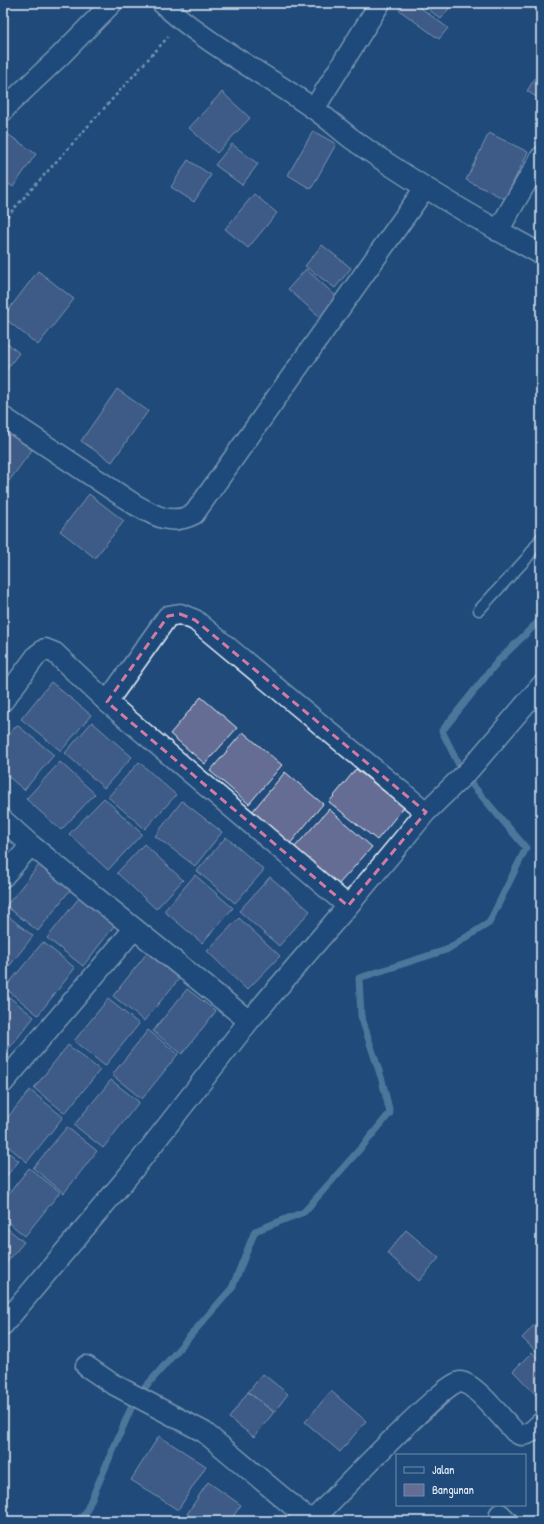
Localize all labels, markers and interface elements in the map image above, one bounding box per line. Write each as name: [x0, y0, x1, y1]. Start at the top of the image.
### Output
legend: [396, 1454, 526, 1506]
text: Jalan: [432, 1461, 454, 1478]
text: Bangunan: [432, 1481, 474, 1498]

